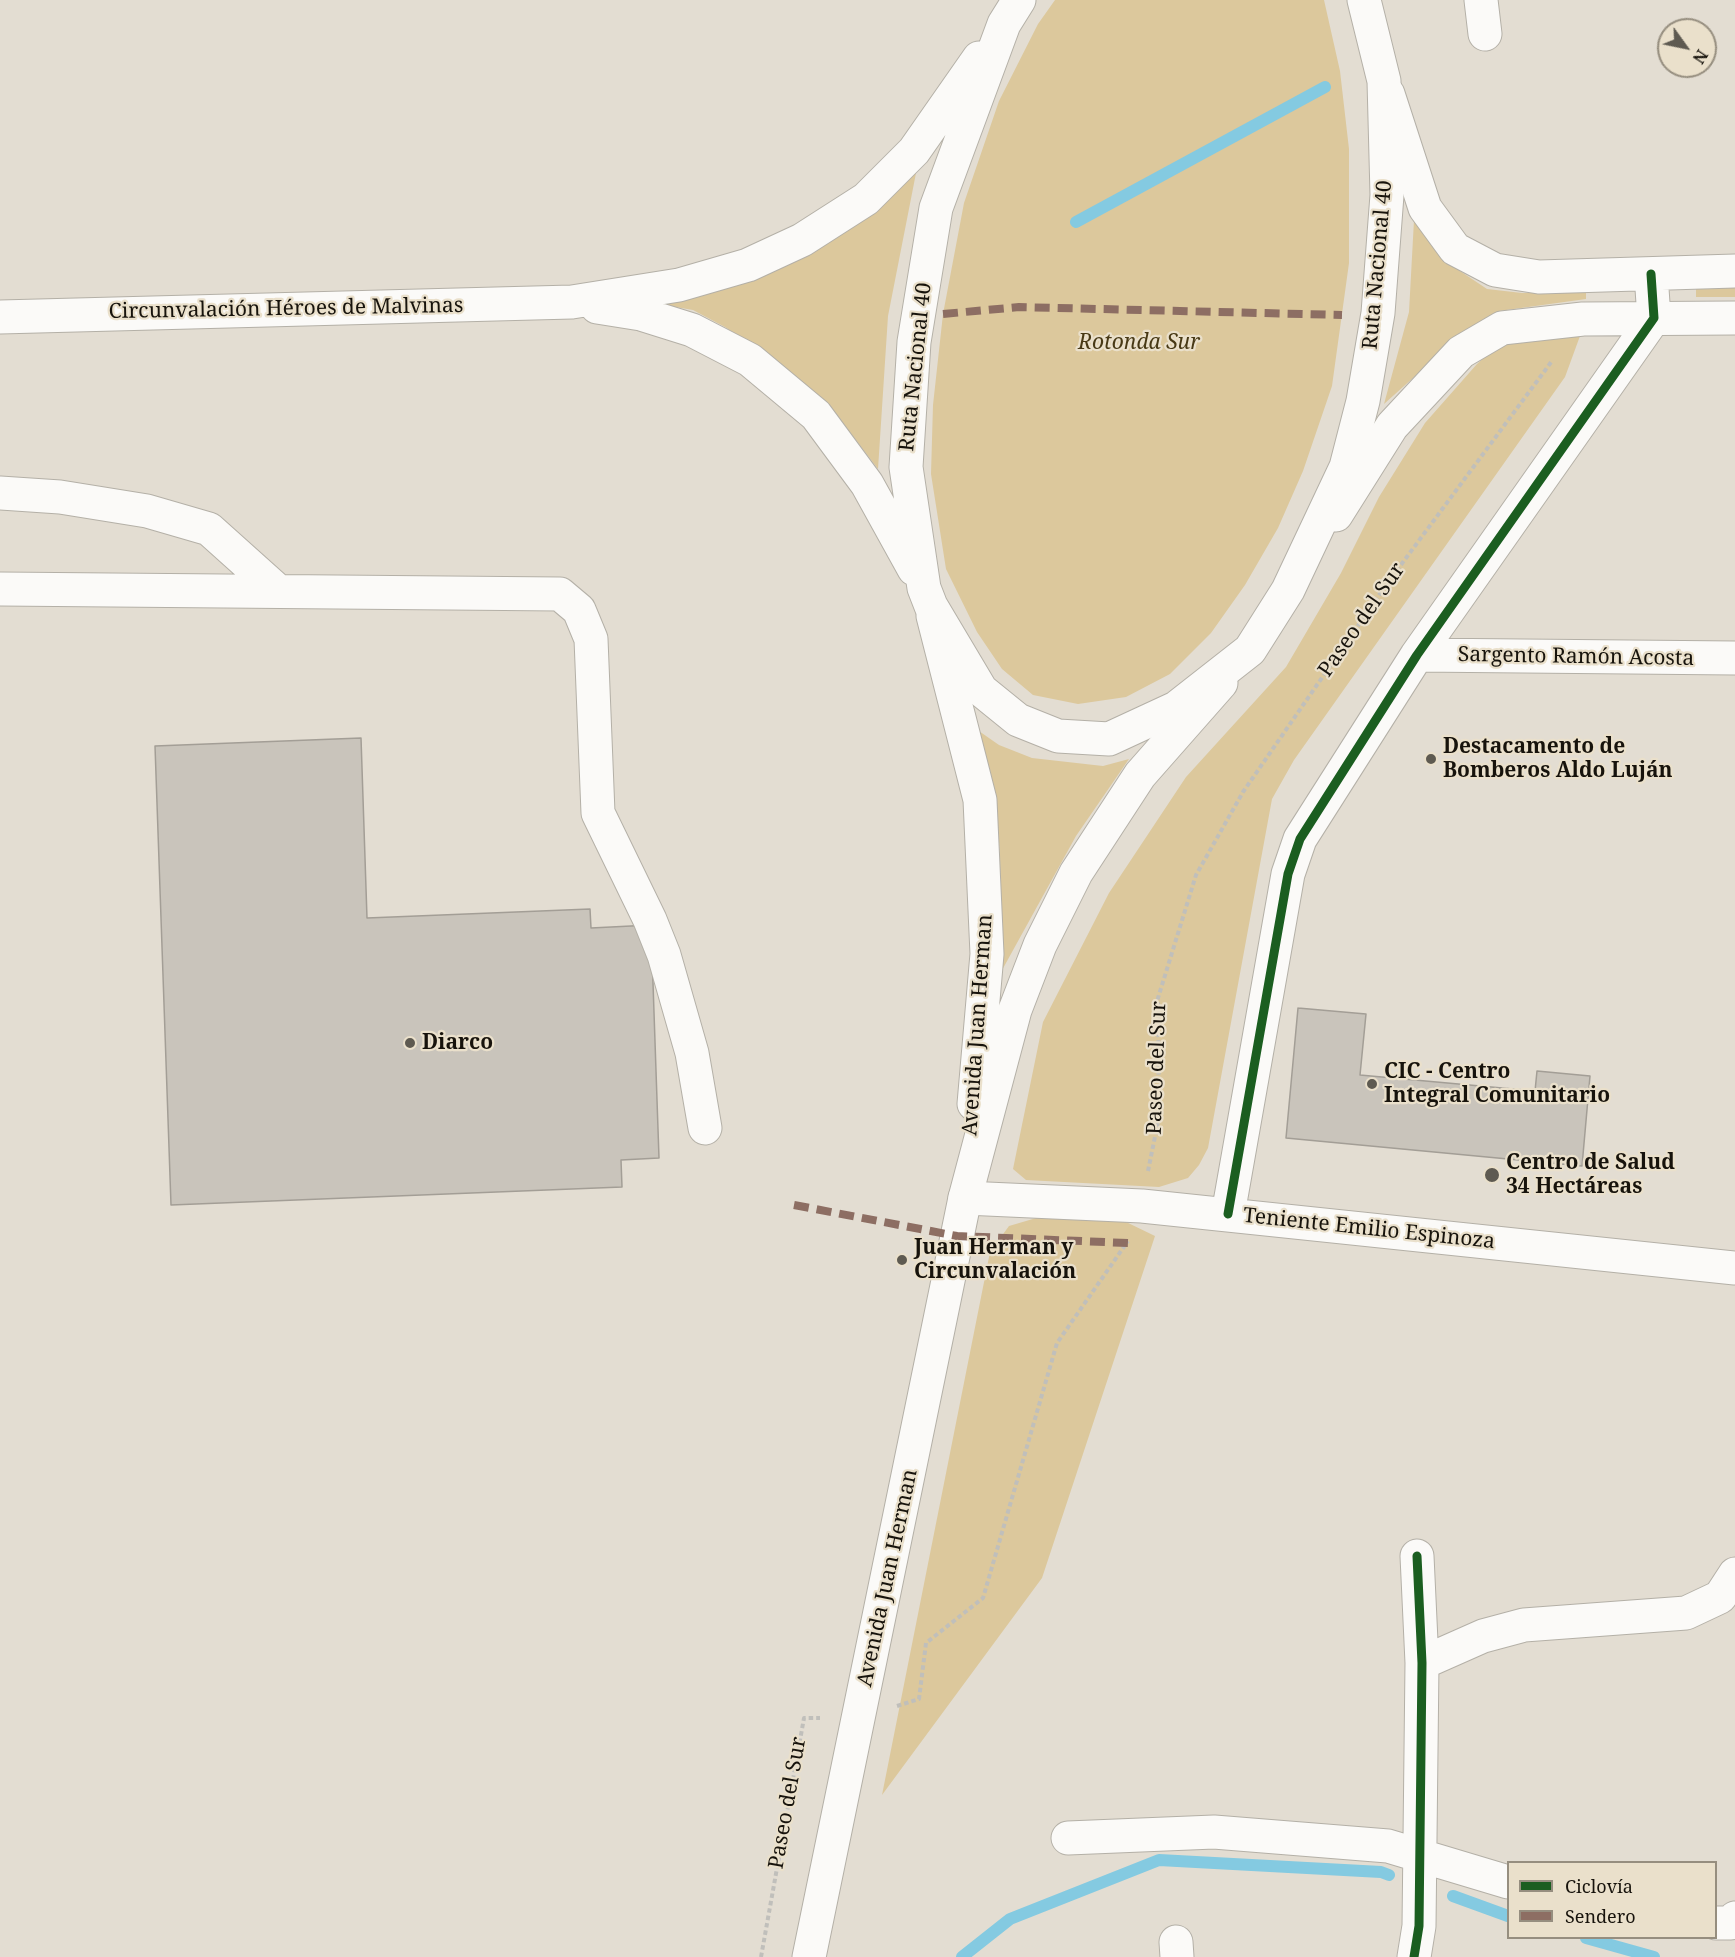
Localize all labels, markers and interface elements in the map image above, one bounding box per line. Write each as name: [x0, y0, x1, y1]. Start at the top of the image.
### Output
north arrow: [1657, 18, 1717, 78]
text: N: [1688, 45, 1713, 68]
street label: Ruta Nacional 40: [1358, 179, 1398, 351]
street label: Ruta Nacional 40: [895, 281, 937, 453]
street label: Circunvalación Héroes de Malvinas: [109, 293, 463, 325]
park label: Rotonda Sur: [1078, 330, 1200, 356]
street label: Paseo del Sur: [1313, 558, 1411, 682]
street label: Sargento Ramón Acosta: [1458, 642, 1694, 672]
place label: Destacamento de Bomberos Aldo Luján: [1443, 734, 1673, 784]
marker: Destacamento de Bomberos Aldo Luján: [1424, 752, 1438, 766]
street label: Avenida Juan Herman: [958, 913, 998, 1137]
street label: Paseo del Sur: [1142, 1001, 1172, 1135]
place label: Diarco: [422, 1030, 493, 1056]
marker: Diarco: [403, 1036, 417, 1050]
place label: CIC - Centro Integral Comunitario: [1384, 1059, 1610, 1109]
marker: CIC - Centro Integral Comunitario: [1365, 1077, 1379, 1091]
place label: Centro de Salud 34 Hectáreas: [1506, 1150, 1675, 1200]
marker: Centro de Salud 34 Hectáreas: [1483, 1166, 1501, 1184]
street label: Teniente Emilio Espinoza: [1242, 1203, 1496, 1255]
place label: Juan Herman y Circunvalación: [914, 1235, 1076, 1285]
marker: Juan Herman y Circunvalación: [895, 1253, 909, 1267]
street label: Avenida Juan Herman: [853, 1467, 923, 1689]
street label: Paseo del Sur: [764, 1735, 812, 1871]
legend: [1507, 1861, 1717, 1939]
text: Ciclovía: [1565, 1874, 1633, 1898]
text: Sendero: [1565, 1904, 1636, 1928]

